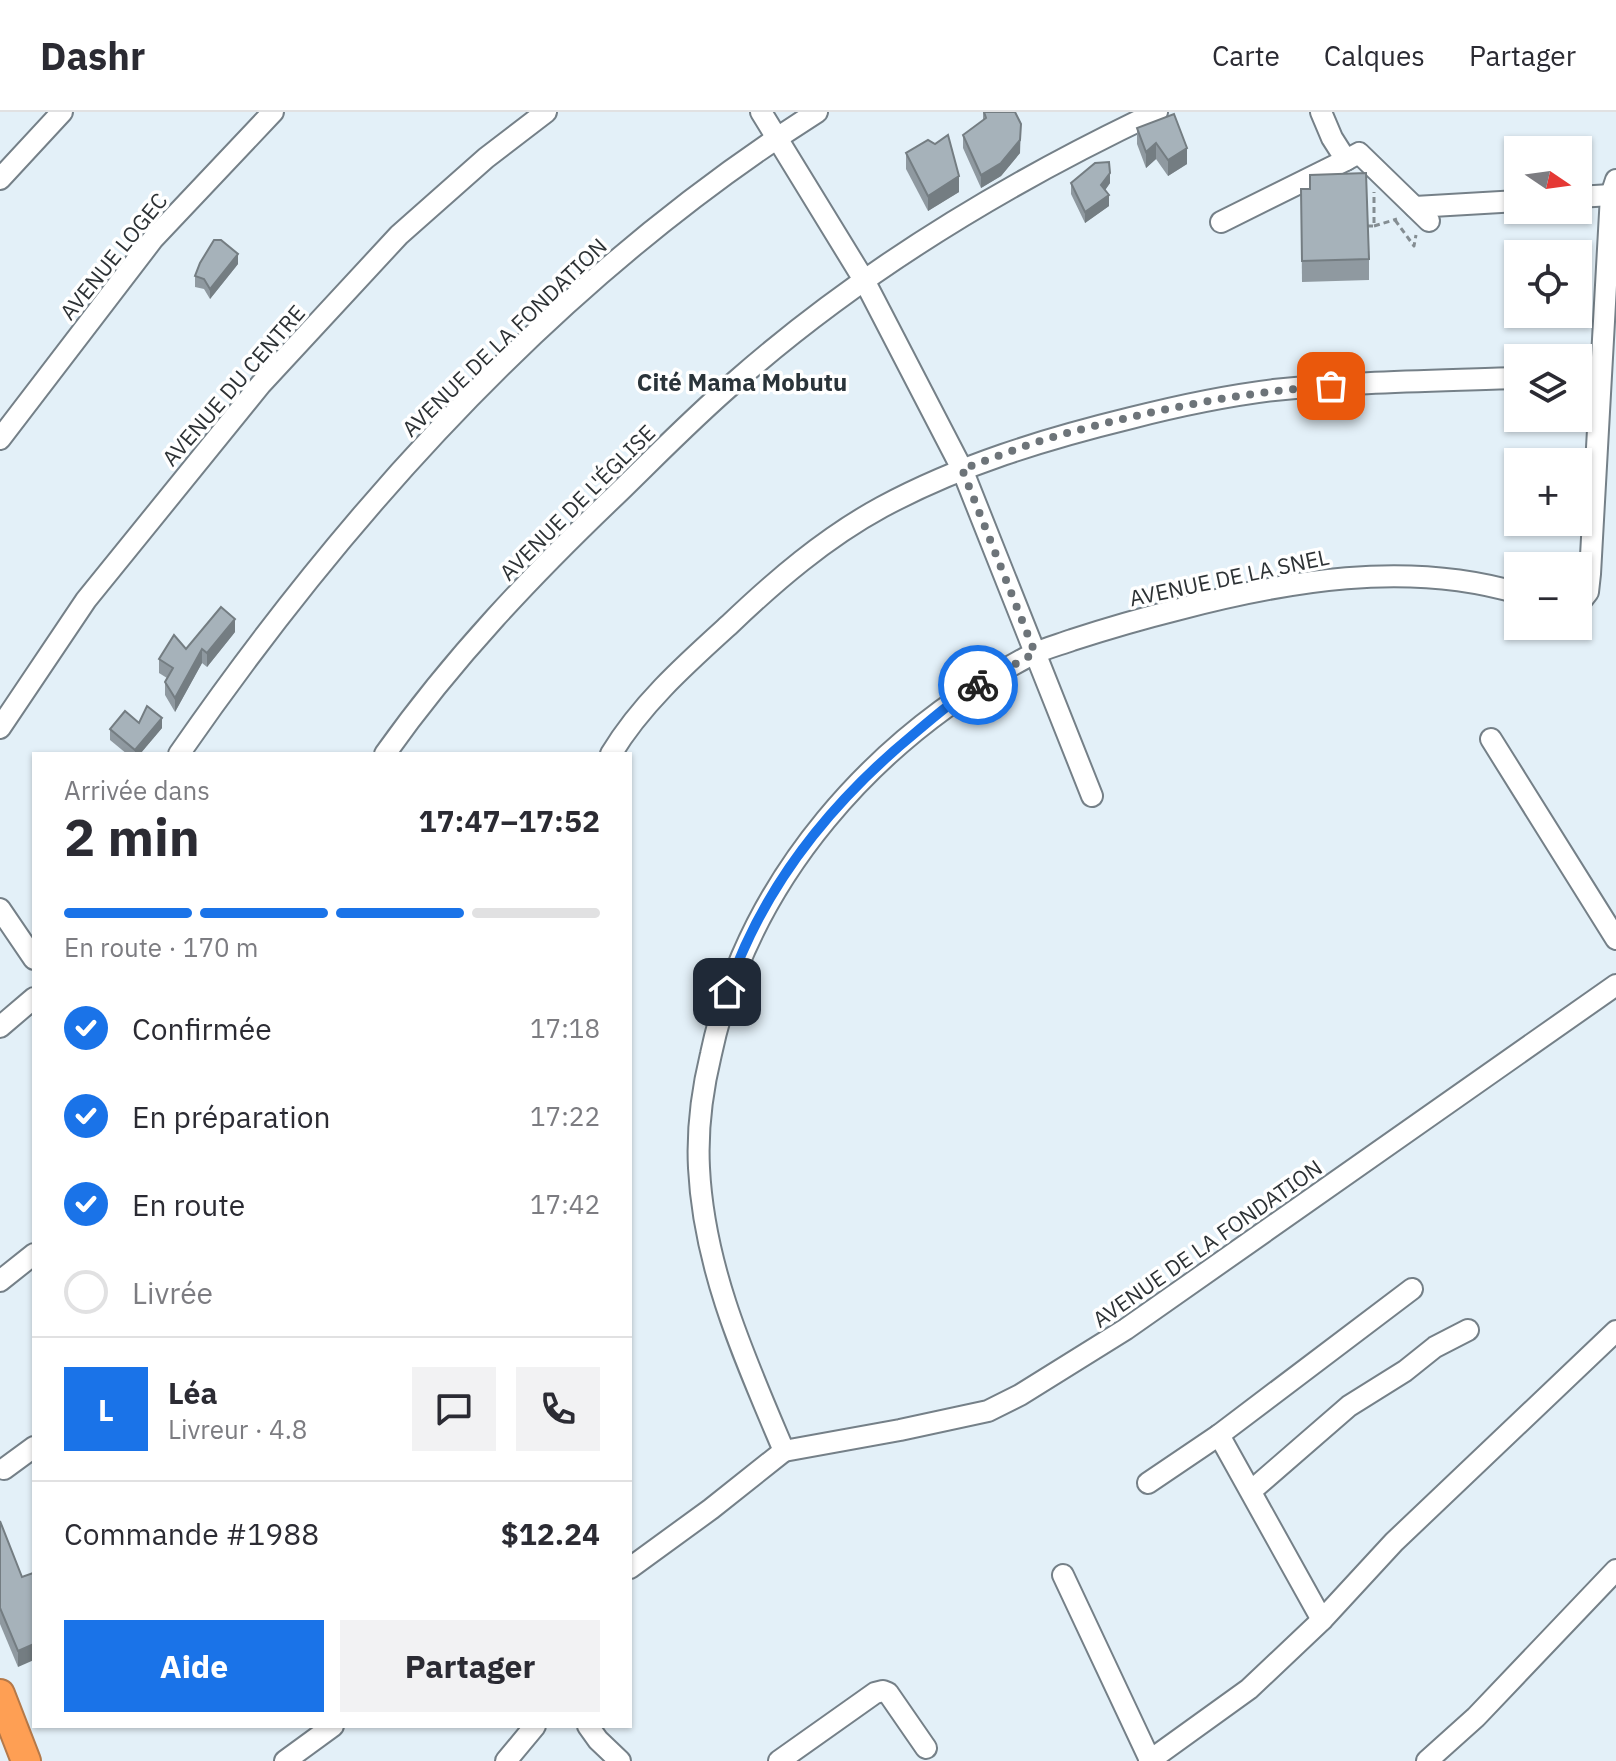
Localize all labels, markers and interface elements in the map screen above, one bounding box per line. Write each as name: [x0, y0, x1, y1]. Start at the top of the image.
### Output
text: Dashr: [40, 31, 145, 80]
text: Carte: [1212, 37, 1280, 74]
text: Calques: [1324, 37, 1425, 74]
text: Partager: [1469, 37, 1576, 74]
north arrow: [1504, 136, 1592, 224]
map controls: [1504, 136, 1592, 640]
street label: AVENUE LOGEC: [53, 186, 173, 326]
street label: AVENUE DE LA FONDATION: [395, 231, 613, 443]
button: locate: [1504, 240, 1592, 328]
street label: AVENUE DU CENTRE: [155, 298, 311, 472]
button: layers: [1504, 344, 1592, 432]
pin: [1297, 352, 1365, 420]
icon: bag: [1309, 364, 1353, 408]
district label: Cité Mama Mobutu: [637, 366, 847, 398]
street label: AVENUE DE L'ÉGLISE: [493, 418, 661, 586]
button: +: [1504, 448, 1592, 536]
street label: AVENUE DE LA SNEL: [1126, 542, 1332, 612]
button: −: [1504, 552, 1592, 640]
courier: [938, 645, 1018, 725]
icon: bike: [956, 663, 1000, 707]
text: Arrivée dans: [64, 773, 210, 807]
text: 17:47–17:52: [419, 801, 600, 840]
text: 2 min: [64, 803, 200, 870]
text: En route · 170 m: [64, 930, 258, 964]
pin: [693, 958, 761, 1026]
icon: home: [705, 970, 749, 1014]
icon: check: [64, 1006, 108, 1050]
text: Confirmée: [132, 1009, 272, 1048]
text: 17:18: [530, 1011, 600, 1045]
icon: check: [64, 1094, 108, 1138]
text: En préparation: [132, 1097, 331, 1136]
text: 17:22: [530, 1099, 600, 1133]
street label: AVENUE DE LA FONDATION: [1086, 1153, 1328, 1333]
icon: check: [64, 1182, 108, 1226]
text: En route: [132, 1185, 245, 1224]
text: 17:42: [530, 1187, 600, 1221]
text: Livrée: [132, 1273, 213, 1312]
button: chat: [412, 1367, 496, 1451]
button: phone: [516, 1367, 600, 1451]
text: Léa: [168, 1373, 218, 1412]
text: L: [98, 1390, 114, 1429]
text: Livreur · 4.8: [168, 1412, 307, 1446]
text: Commande #1988: [64, 1514, 319, 1553]
text: $12.24: [501, 1514, 600, 1553]
button: Aide: [64, 1620, 324, 1712]
button: Partager: [340, 1620, 600, 1712]

